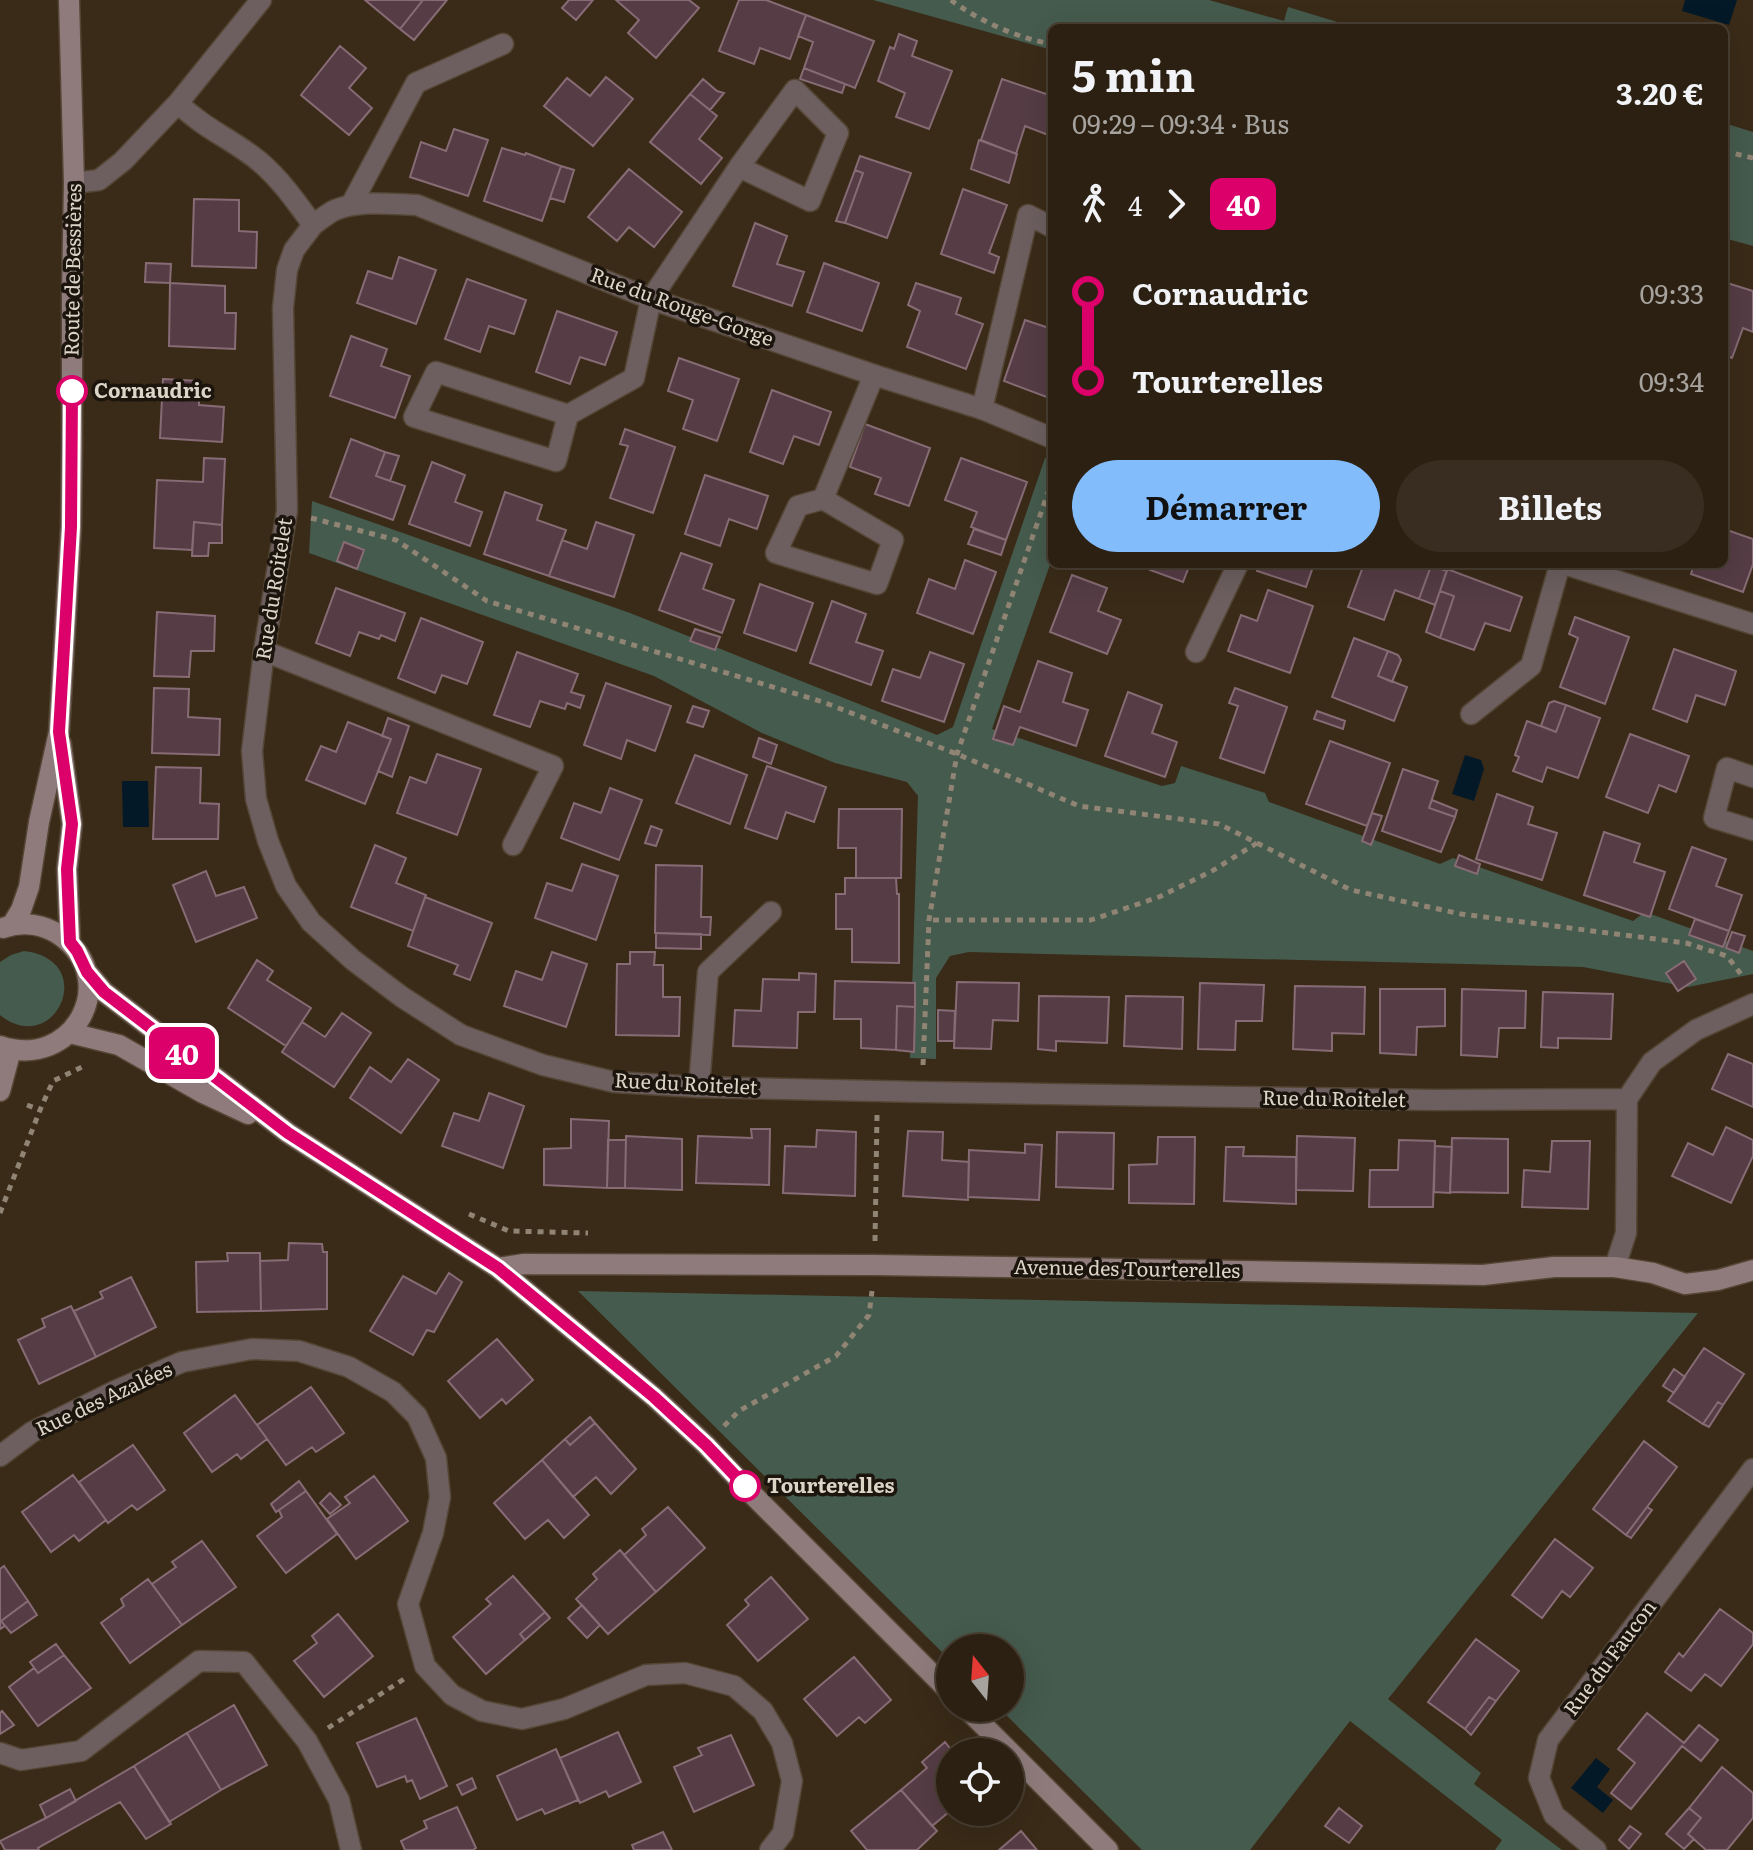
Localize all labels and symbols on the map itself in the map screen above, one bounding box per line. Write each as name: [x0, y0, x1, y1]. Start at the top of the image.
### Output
street label: Route de Bessières: [54, 183, 88, 357]
street label: Rue du Rouge-Gorge: [587, 258, 778, 352]
place label: Cornaudric: [94, 374, 212, 404]
marker: Cornaudric: [57, 376, 87, 406]
street label: Rue du Roitelet: [246, 515, 298, 662]
line badge: 40: [146, 1027, 218, 1079]
street label: Rue du Roitelet: [614, 1063, 759, 1101]
street label: Rue du Roitelet: [1262, 1081, 1406, 1113]
street label: Avenue des Tourterelles: [1014, 1250, 1240, 1284]
street label: Rue des Azalées: [30, 1353, 176, 1442]
place label: Tourterelles: [767, 1469, 894, 1499]
marker: Tourterelles: [730, 1471, 760, 1501]
street label: Rue du Faucon: [1555, 1593, 1662, 1721]
north arrow: [936, 1634, 1024, 1722]

